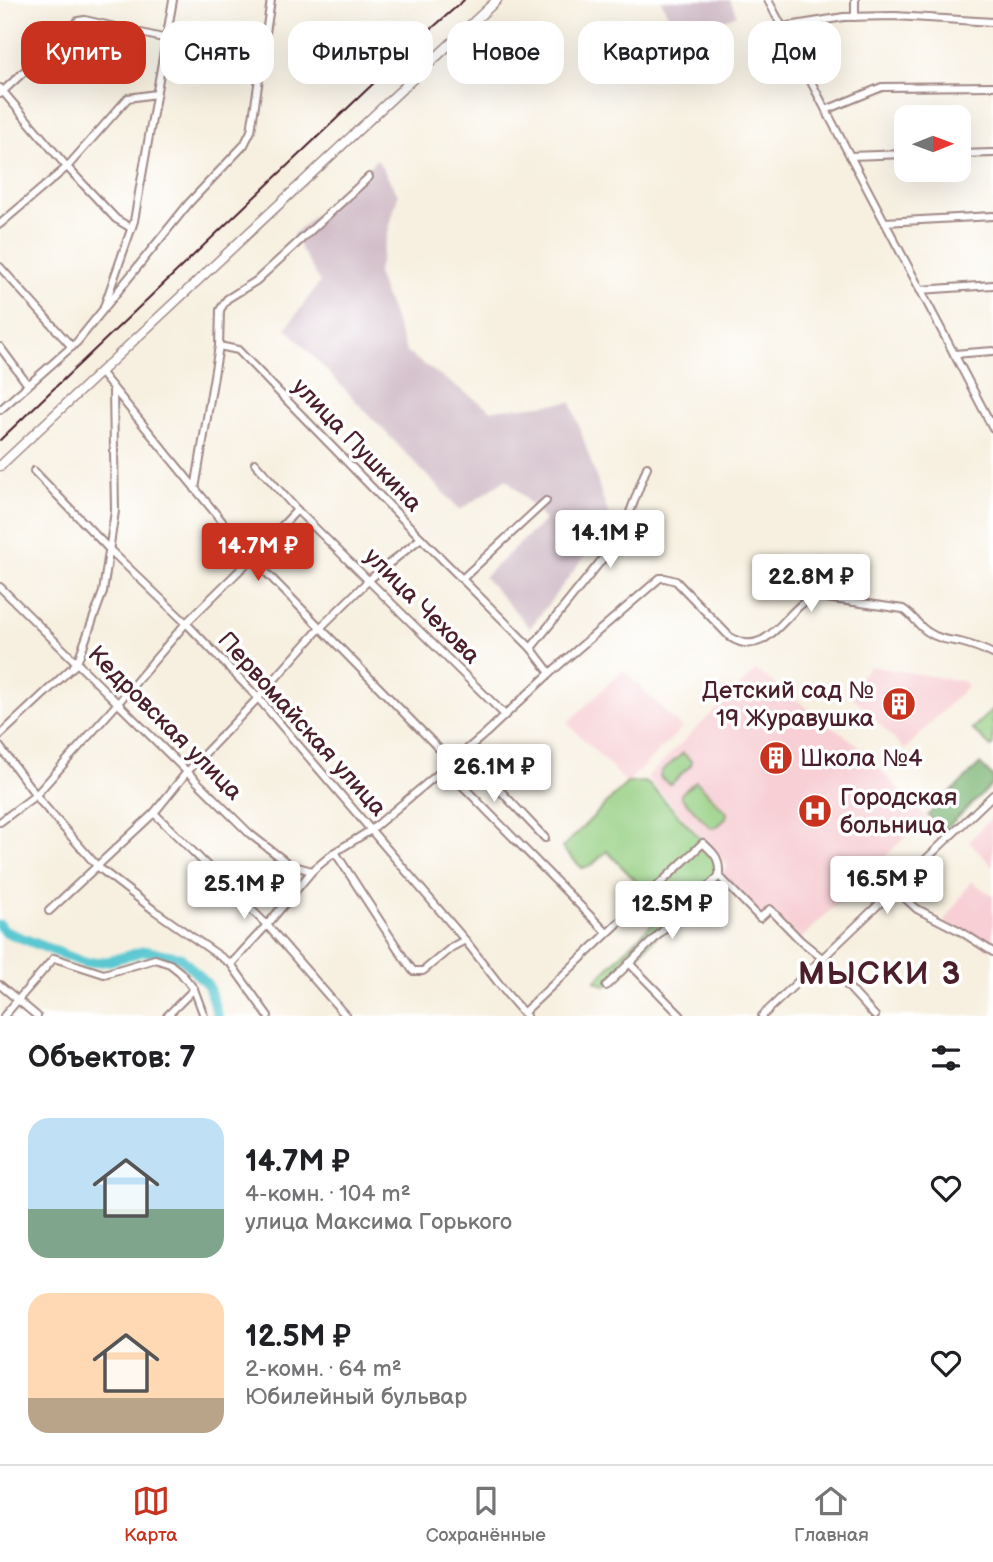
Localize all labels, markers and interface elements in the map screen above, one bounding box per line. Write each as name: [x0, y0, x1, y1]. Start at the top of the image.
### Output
chip: Купить: [21, 21, 146, 84]
chip: Снять: [160, 21, 274, 84]
chip: Фильтры: [288, 21, 433, 84]
chip: Новое: [447, 21, 564, 84]
chip: Квартира: [578, 21, 734, 84]
chip: Дом: [748, 21, 841, 84]
north arrow: [894, 105, 971, 182]
map controls: [894, 105, 971, 182]
street label: улица Пушкина: [286, 372, 428, 518]
pin: 14.1M ₽: [545, 510, 675, 570]
text: 14.1M ₽: [571, 519, 649, 547]
pin: 14.7M ₽: [193, 524, 323, 583]
text: 14.7M ₽: [218, 532, 298, 560]
street label: улица Чехова: [358, 542, 486, 670]
pin: 22.8M ₽: [746, 554, 876, 614]
text: 22.8M ₽: [768, 563, 854, 591]
street label: Первомайская улица: [212, 626, 392, 822]
street label: Кедровская улица: [82, 640, 248, 806]
place label: Детский сад № 19 Журавушка: [702, 676, 874, 733]
building icon: Детский сад № 19 Журавушка: [880, 685, 918, 723]
building icon: Школа №4: [757, 739, 795, 777]
pin: 26.1M ₽: [429, 744, 559, 804]
place label: Школа №4: [800, 744, 923, 773]
text: 26.1M ₽: [453, 753, 535, 781]
place label: Городская больница: [840, 783, 957, 840]
hospital icon: Городская больница: [796, 792, 834, 830]
pin: 16.5M ₽: [822, 856, 952, 916]
pin: 25.1M ₽: [179, 862, 309, 921]
text: 16.5M ₽: [846, 865, 928, 893]
text: 25.1M ₽: [203, 870, 285, 898]
pin: 12.5M ₽: [607, 881, 737, 941]
text: 12.5M ₽: [631, 890, 713, 918]
district label: МЫСКИ 3: [798, 955, 962, 994]
icon: filters: [927, 1039, 965, 1077]
text: Объектов: 7: [28, 1040, 196, 1076]
text: 14.7M ₽: [245, 1144, 350, 1180]
icon: home: [84, 1146, 168, 1230]
icon: heart: [927, 1169, 965, 1207]
text: 4-комн. · 104 m²: [245, 1180, 411, 1208]
text: улица Максима Горького: [245, 1208, 512, 1236]
text: 12.5M ₽: [245, 1319, 351, 1355]
icon: home: [84, 1321, 168, 1405]
icon: heart: [927, 1344, 965, 1382]
text: 2-комн. · 64 m²: [245, 1355, 402, 1383]
text: Юбилейный бульвар: [245, 1383, 467, 1411]
tab: Карта: [124, 1482, 178, 1547]
tab: Сохранённые: [426, 1482, 546, 1547]
tab: Главная: [794, 1482, 869, 1547]

